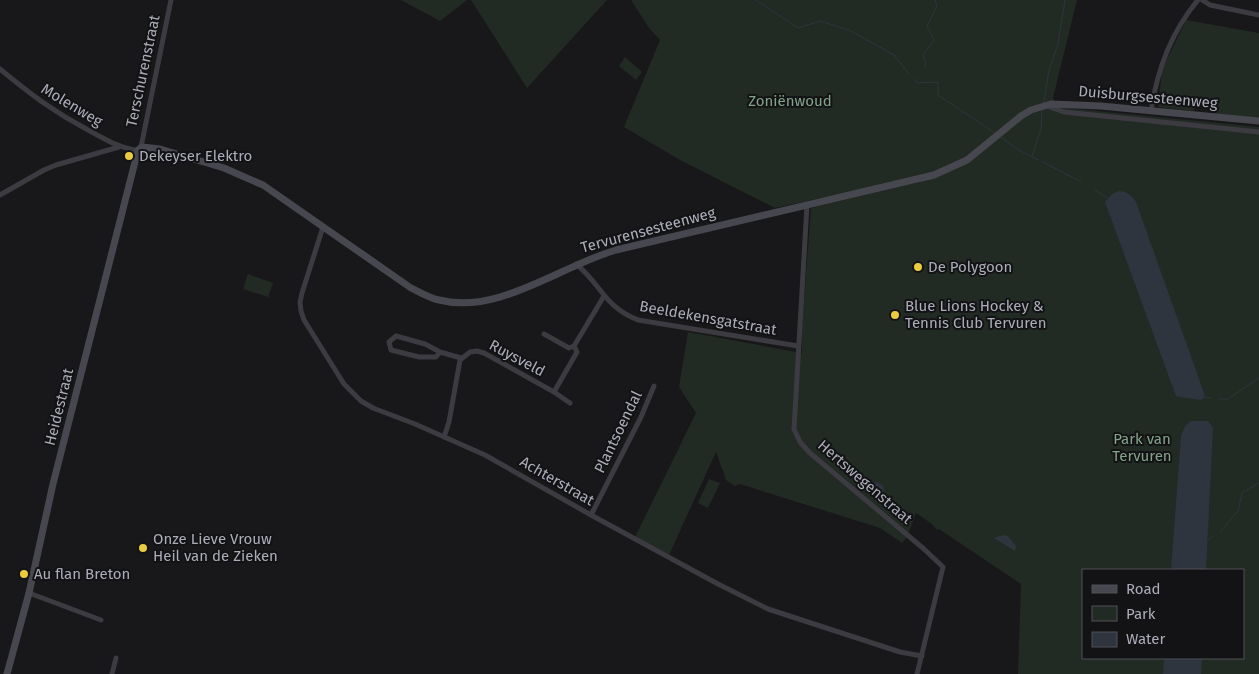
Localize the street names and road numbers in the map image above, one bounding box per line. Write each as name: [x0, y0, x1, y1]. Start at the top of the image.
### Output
street label: Terschurenstraat: [122, 13, 164, 129]
street label: Molenweg: [38, 80, 106, 130]
street label: Duisburgsesteenweg: [1078, 82, 1219, 112]
street label: Tervurensesteenweg: [579, 203, 717, 257]
street label: Beeldekensgatstraat: [638, 297, 779, 339]
street label: Ruysveld: [486, 336, 548, 380]
street label: Heidestraat: [41, 366, 77, 448]
street label: Plantsoendal: [590, 387, 646, 476]
street label: Hertswegenstraat: [814, 436, 916, 528]
street label: Achterstraat: [517, 452, 598, 510]

